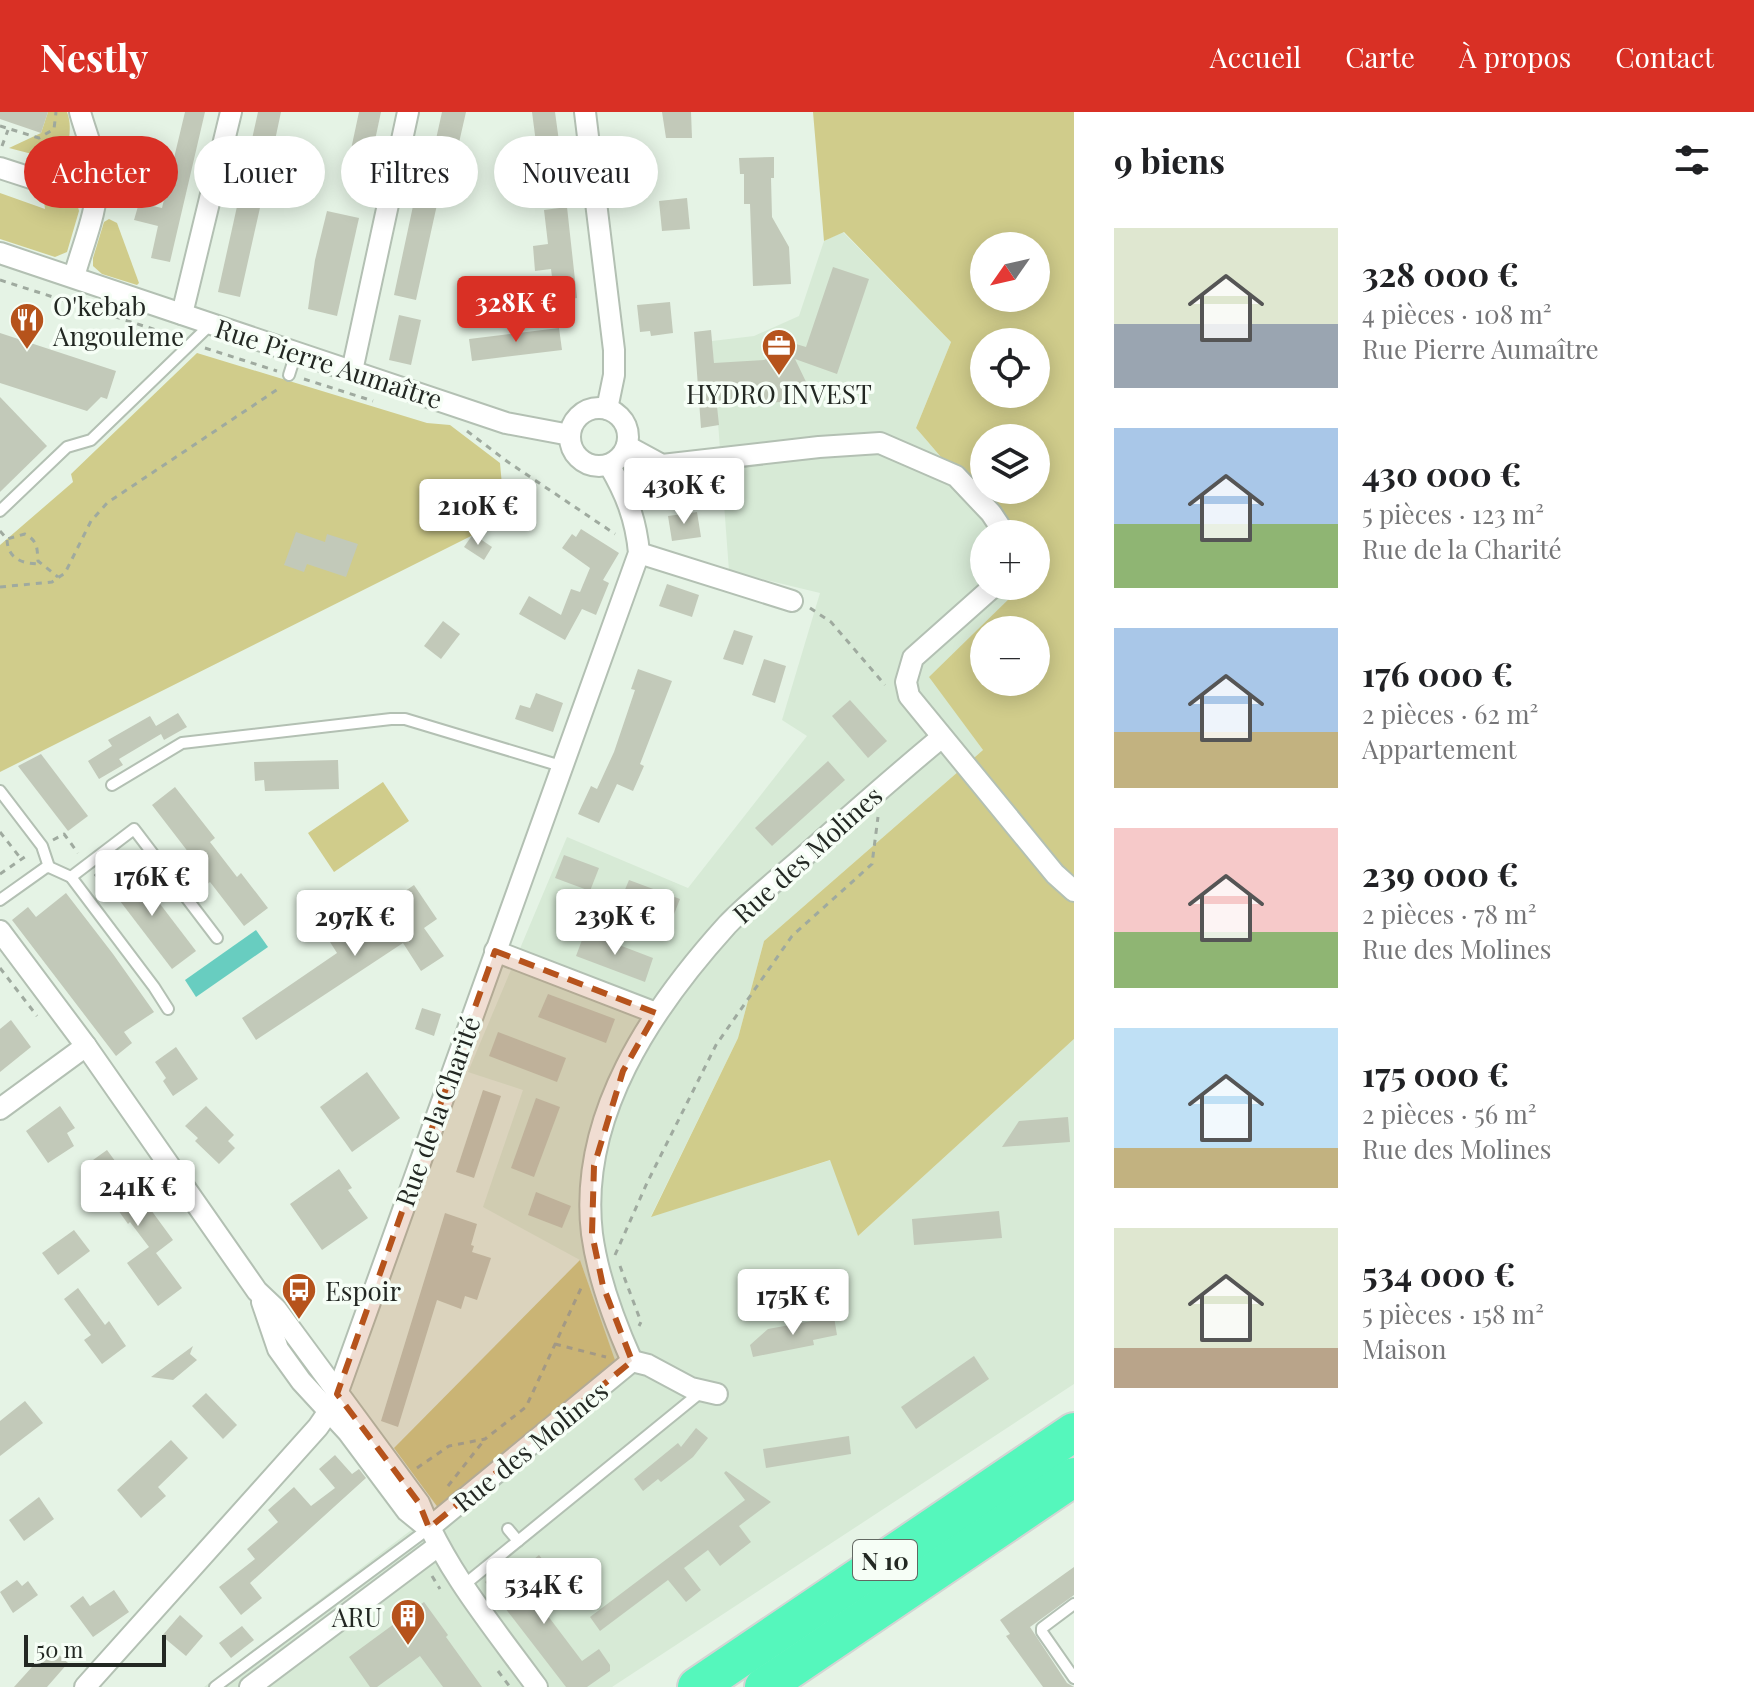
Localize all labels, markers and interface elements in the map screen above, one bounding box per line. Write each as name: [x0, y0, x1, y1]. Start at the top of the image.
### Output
text: Nestly: [40, 31, 148, 82]
text: Accueil: [1210, 38, 1301, 75]
text: Carte: [1345, 38, 1415, 75]
text: À propos: [1459, 38, 1571, 75]
text: Contact: [1615, 38, 1714, 75]
chip: Acheter: [24, 136, 178, 208]
chip: Louer: [194, 136, 325, 208]
chip: Filtres: [341, 136, 478, 208]
chip: Nouveau: [494, 136, 658, 208]
text: 9 biens: [1114, 137, 1225, 183]
icon: filters: [1670, 138, 1714, 182]
north arrow: [970, 232, 1050, 312]
map controls: [970, 232, 1050, 696]
text: 328 000 €: [1362, 250, 1519, 296]
icon: home: [1178, 260, 1274, 356]
pin: 328K €: [451, 276, 581, 344]
text: 328K €: [475, 284, 557, 319]
place label: O'kebab Angouleme: [52, 288, 184, 353]
text: 4 pièces · 108 m²: [1362, 296, 1552, 331]
restaurant icon: O'kebab Angouleme: [8, 301, 46, 351]
street label: Rue Pierre Aumaître: [211, 310, 447, 416]
office icon: HYDRO INVEST: [760, 327, 798, 377]
button: locate: [970, 328, 1050, 408]
text: Rue Pierre Aumaître: [1362, 331, 1599, 366]
place label: HYDRO INVEST: [686, 376, 872, 411]
button: layers: [970, 424, 1050, 504]
text: 430 000 €: [1362, 450, 1521, 496]
pin: 430K €: [619, 458, 749, 526]
icon: home: [1178, 460, 1274, 556]
text: 430K €: [642, 466, 726, 501]
pin: 210K €: [413, 479, 543, 547]
text: 210K €: [437, 487, 519, 522]
text: 5 pièces · 123 m²: [1362, 496, 1544, 531]
button: +: [970, 520, 1050, 600]
text: Rue de la Charité: [1362, 531, 1562, 566]
button: −: [970, 616, 1050, 696]
text: 176 000 €: [1362, 650, 1513, 696]
icon: home: [1178, 660, 1274, 756]
text: 2 pièces · 62 m²: [1362, 696, 1538, 731]
text: Appartement: [1362, 731, 1516, 766]
street label: Rue des Molines: [725, 778, 889, 930]
pin: 176K €: [87, 850, 217, 918]
text: 239 000 €: [1362, 850, 1519, 896]
text: 176K €: [113, 858, 191, 893]
icon: home: [1178, 860, 1274, 956]
pin: 239K €: [550, 889, 680, 957]
pin: 297K €: [290, 890, 420, 958]
text: 2 pièces · 78 m²: [1362, 896, 1536, 931]
text: 239K €: [574, 897, 656, 932]
text: 297K €: [315, 898, 395, 933]
text: Rue des Molines: [1362, 931, 1551, 966]
street label: Rue de la Charité: [386, 1011, 488, 1211]
text: 175 000 €: [1362, 1050, 1509, 1096]
icon: home: [1178, 1060, 1274, 1156]
text: 2 pièces · 56 m²: [1362, 1096, 1537, 1131]
text: Rue des Molines: [1362, 1131, 1551, 1166]
pin: 241K €: [73, 1160, 203, 1228]
text: 241K €: [99, 1168, 177, 1203]
text: 534 000 €: [1362, 1250, 1515, 1296]
icon: home: [1178, 1260, 1274, 1356]
pin: 175K €: [728, 1269, 858, 1337]
bus stop icon: Espoir: [280, 1271, 318, 1321]
place label: Espoir: [325, 1273, 401, 1308]
text: 175K €: [756, 1277, 830, 1312]
text: 5 pièces · 158 m²: [1362, 1296, 1544, 1331]
text: Maison: [1362, 1331, 1446, 1366]
street label: Rue des Molines: [445, 1373, 615, 1519]
road number: N 10: [853, 1540, 917, 1580]
pin: 534K €: [479, 1558, 609, 1626]
text: 534K €: [504, 1566, 584, 1601]
building icon: ARU: [389, 1597, 427, 1647]
place label: ARU: [331, 1599, 382, 1634]
scale bar: [24, 1631, 166, 1667]
text: 50 m: [36, 1634, 83, 1664]

